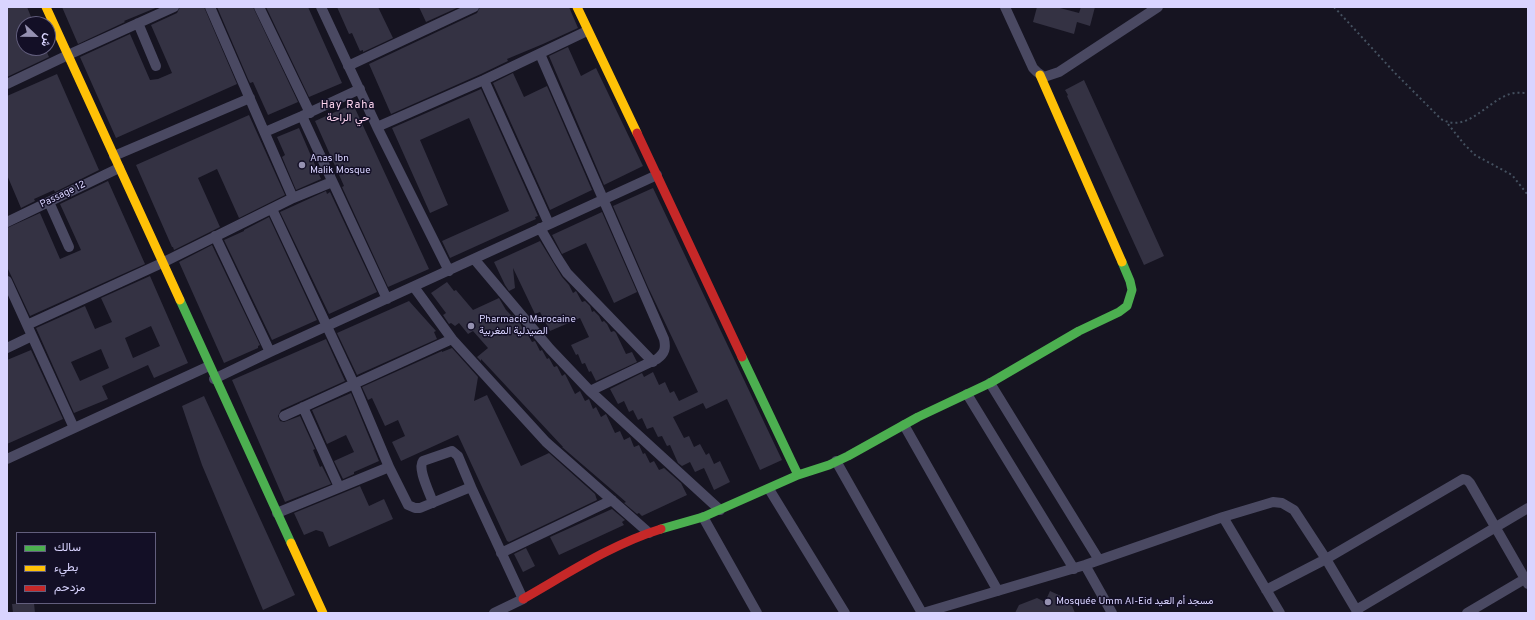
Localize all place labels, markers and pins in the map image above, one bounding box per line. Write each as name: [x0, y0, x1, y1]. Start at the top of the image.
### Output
place label: Anas Ibn Malik Mosque: [310, 153, 371, 176]
marker: Anas Ibn Malik Mosque: [297, 160, 307, 170]
place label: Pharmacie Marocaine الصيدلية المغربية: [479, 314, 576, 338]
marker: Pharmacie Marocaine الصيدلية المغربية: [466, 321, 476, 331]
place label: Mosquée Umm Al-Eid مسجد أم العيد: [1056, 596, 1213, 608]
marker: Mosquée Umm Al-Eid مسجد أم العيد: [1043, 597, 1053, 607]

